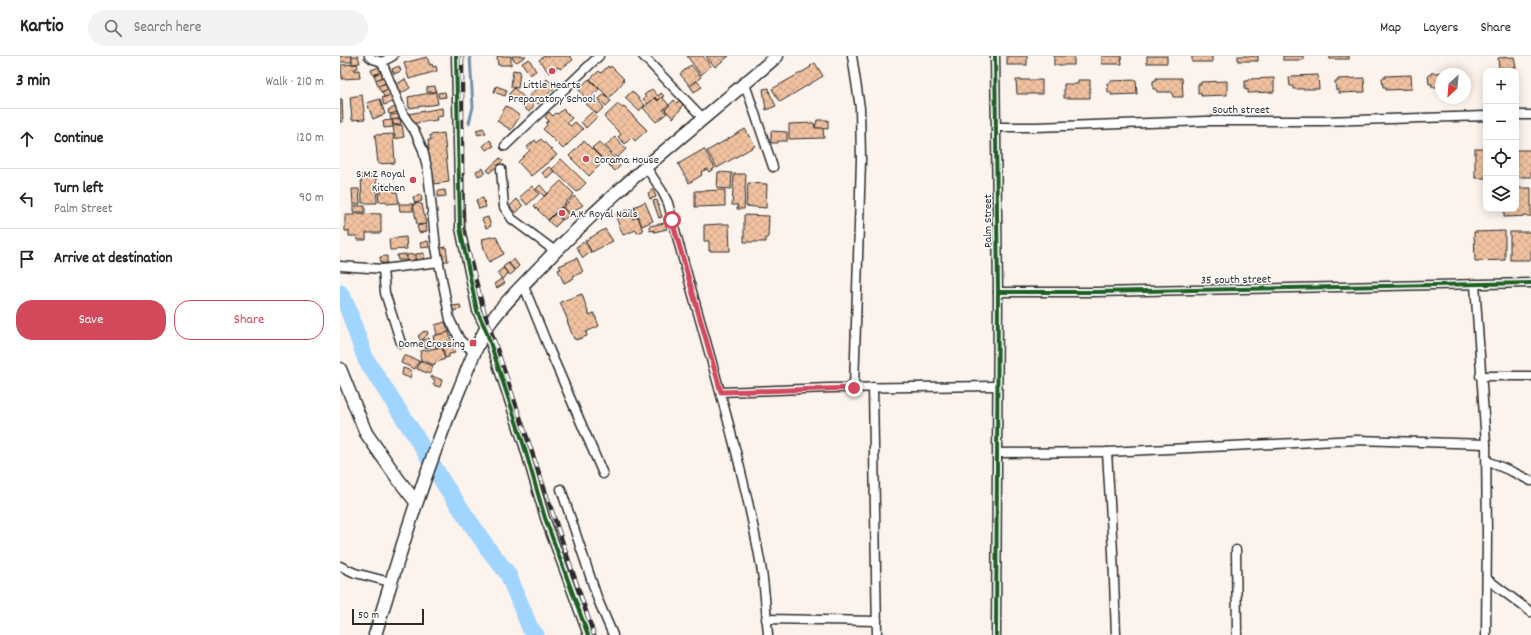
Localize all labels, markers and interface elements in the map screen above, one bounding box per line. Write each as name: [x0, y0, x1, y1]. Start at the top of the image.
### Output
search box: [88, 10, 368, 46]
text: Kartio: [20, 14, 64, 41]
icon: search: [102, 17, 124, 39]
text: Search here: [134, 17, 201, 39]
text: Map: [1380, 18, 1401, 38]
text: Layers: [1423, 18, 1458, 38]
text: Share: [1480, 18, 1511, 38]
marker: Little Hearts Preparatory School: [547, 66, 557, 76]
north arrow: [1435, 68, 1471, 104]
map controls: [1483, 68, 1519, 212]
button: +: [1483, 68, 1519, 104]
text: 3 min: [16, 70, 50, 94]
text: Walk · 210 m: [266, 73, 324, 92]
place label: Little Hearts Preparatory School: [508, 77, 596, 108]
street label: South street: [1212, 102, 1270, 119]
button: −: [1483, 104, 1519, 140]
icon: ahead: [16, 128, 38, 150]
text: Continue: [54, 128, 103, 150]
text: 120 m: [296, 129, 324, 148]
button: locate: [1483, 140, 1519, 176]
place label: Corama House: [594, 152, 659, 169]
marker: Corama House: [581, 154, 591, 164]
place label: S.M.Z Royal Kitchen: [356, 166, 405, 197]
marker: S.M.Z Royal Kitchen: [408, 175, 418, 185]
button: layers: [1483, 176, 1519, 212]
text: Turn left: [54, 178, 103, 200]
icon: left: [16, 188, 38, 210]
text: 90 m: [299, 189, 324, 208]
street label: Palm Street: [980, 193, 997, 248]
text: Palm Street: [54, 200, 113, 219]
place label: A.K. Royal Nails: [570, 206, 638, 223]
marker: A.K. Royal Nails: [557, 208, 567, 218]
route start: [663, 211, 681, 229]
icon: arrive: [16, 248, 38, 270]
text: Arrive at destination: [54, 248, 172, 270]
street label: 35 south street: [1200, 271, 1272, 290]
button: Save: [16, 300, 166, 340]
button: Share: [174, 300, 324, 340]
place label: Dome Crossing: [398, 336, 465, 353]
marker: Dome Crossing: [468, 338, 478, 348]
route end: [845, 379, 863, 397]
scale bar: [352, 607, 424, 626]
text: 50 m: [358, 608, 379, 624]

